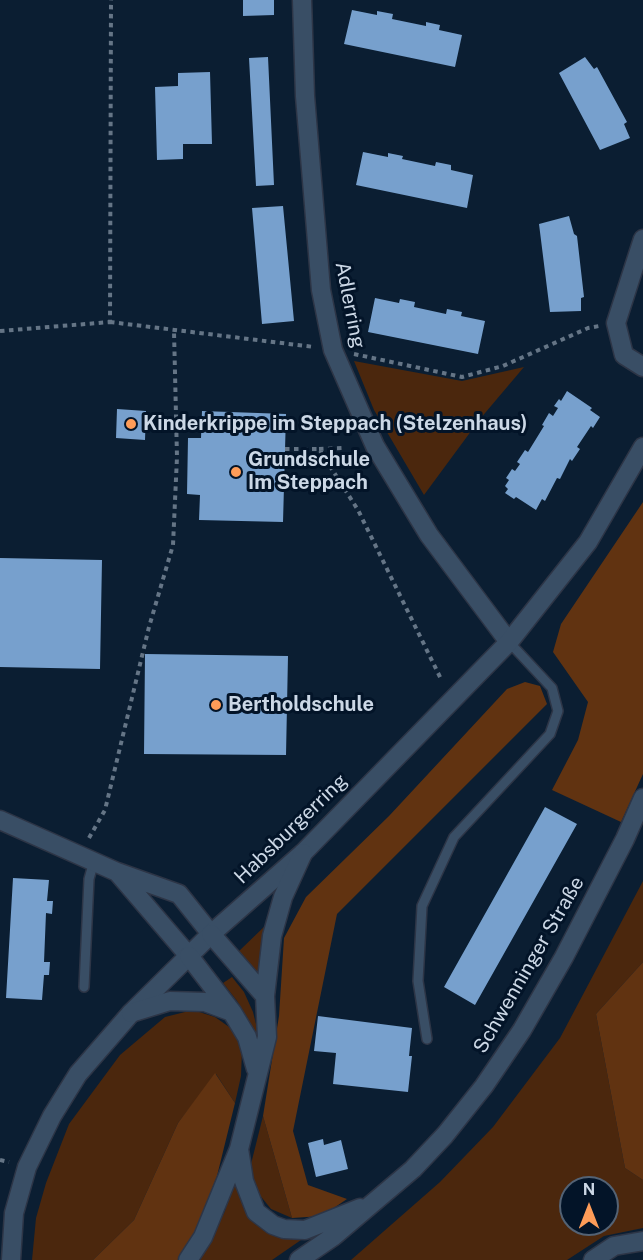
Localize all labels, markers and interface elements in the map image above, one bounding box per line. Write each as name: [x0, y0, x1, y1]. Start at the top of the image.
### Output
street label: Adlerring: [330, 260, 370, 350]
place label: Kinderkrippe im Steppach (Stelzenhaus): [143, 412, 527, 436]
marker: Kinderkrippe im Steppach (Stelzenhaus): [124, 417, 138, 431]
place label: Grundschule Im Steppach: [248, 448, 370, 495]
marker: Grundschule Im Steppach: [229, 465, 243, 479]
place label: Bertholdschule: [228, 693, 374, 717]
marker: Bertholdschule: [209, 698, 223, 712]
street label: Habsburgerring: [230, 769, 352, 889]
street label: Schwenninger Straße: [469, 872, 589, 1058]
north arrow: [559, 1176, 619, 1236]
text: N: [583, 1180, 595, 1199]

